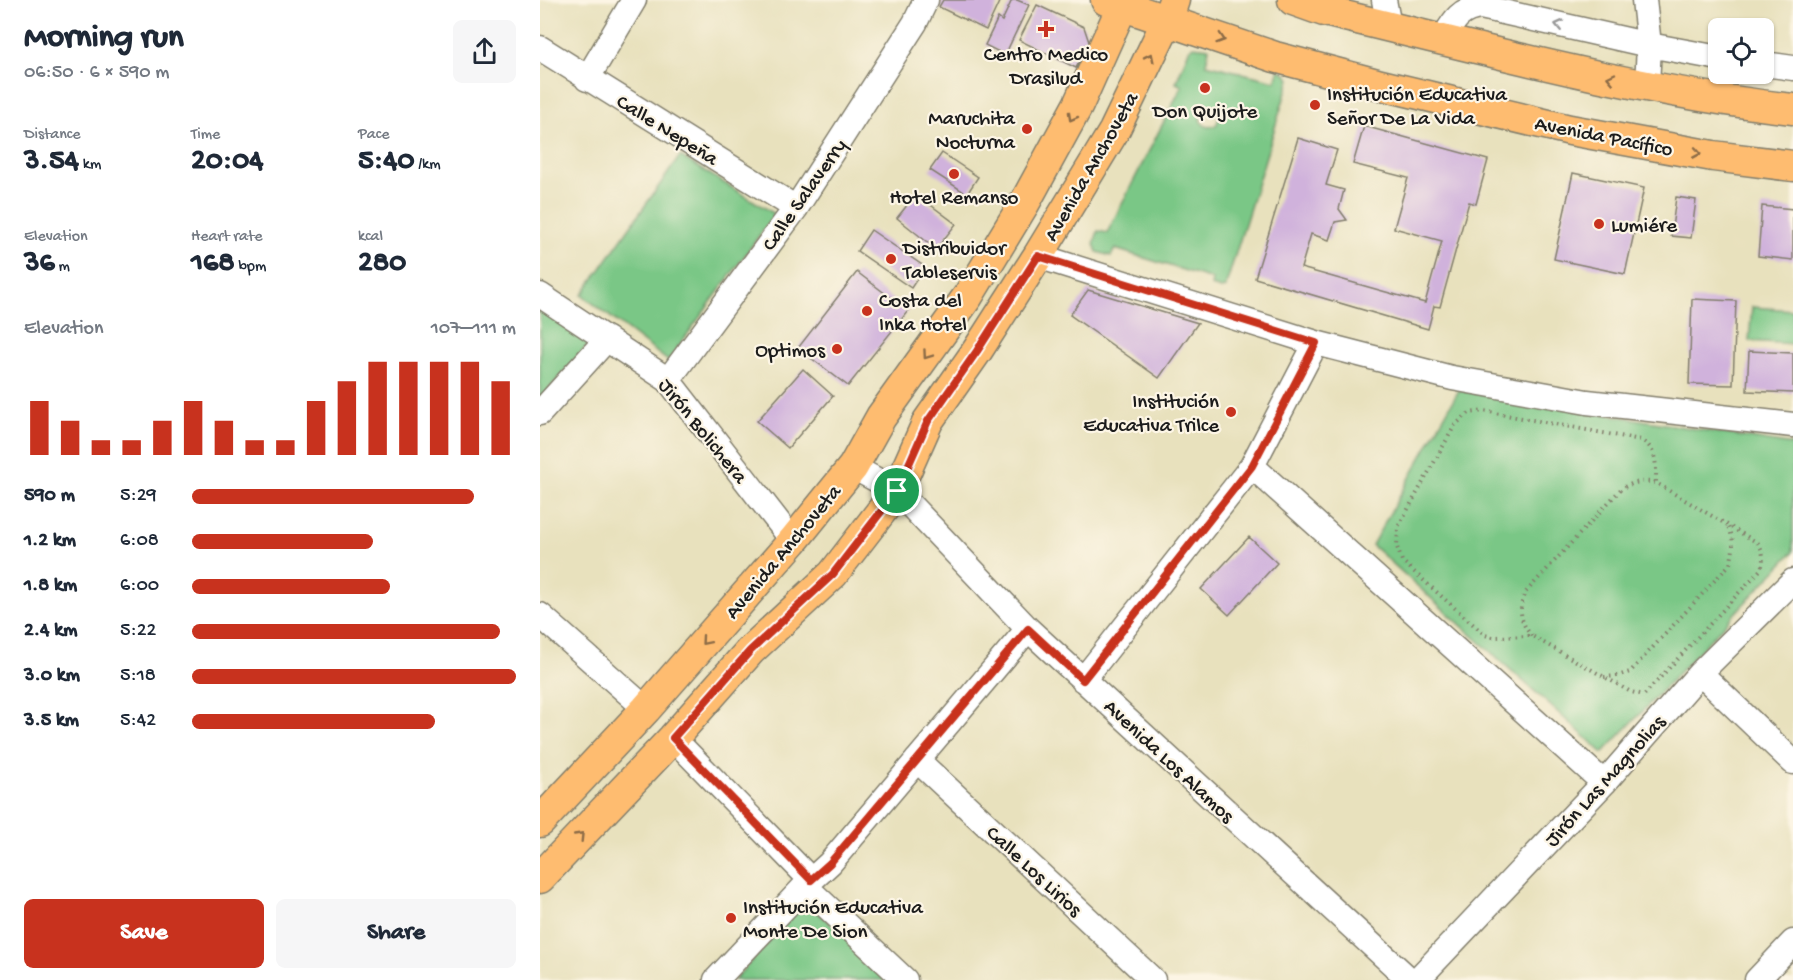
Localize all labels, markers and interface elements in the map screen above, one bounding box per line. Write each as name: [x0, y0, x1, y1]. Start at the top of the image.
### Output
map controls: [1708, 18, 1774, 84]
button: locate: [1708, 18, 1774, 84]
one-way arrow: [1554, 19, 1564, 32]
text: Morning run: [24, 20, 184, 58]
button: share: [453, 20, 516, 83]
marker: Centro Medico Drasilud: [1037, 20, 1055, 38]
one-way arrow: [1215, 32, 1226, 44]
place label: Centro Medico Drasilud: [984, 44, 1108, 93]
one-way arrow: [1142, 53, 1154, 64]
text: 06:50 · 6 × 590 m: [24, 62, 170, 85]
one-way arrow: [1606, 73, 1616, 86]
marker: Don Quijote: [1198, 81, 1212, 95]
place label: Institución Educativa Señor De La Vida: [1327, 84, 1508, 133]
street label: Avenida Anchoveta: [1040, 88, 1147, 247]
street label: Calle Nepeña: [611, 91, 723, 174]
marker: Institución Educativa Señor De La Vida: [1308, 98, 1322, 112]
place label: Don Quijote: [1151, 101, 1258, 126]
place label: Maruchita Nocturna: [928, 108, 1016, 157]
one-way arrow: [1068, 110, 1079, 121]
street label: Avenida Pacífico: [1532, 113, 1674, 164]
marker: Maruchita Nocturna: [1020, 122, 1034, 136]
text: Distance: [24, 126, 81, 145]
text: Time: [191, 126, 220, 145]
text: Pace: [358, 126, 389, 145]
street label: Calle Salaverry: [758, 135, 854, 257]
text: 3.54: [24, 145, 79, 180]
text: 20:04: [191, 145, 263, 180]
text: 5:40: [358, 145, 414, 180]
one-way arrow: [1692, 146, 1701, 158]
text: km: [79, 156, 101, 175]
text: /km: [414, 156, 441, 175]
marker: Hotel Remanso: [947, 167, 961, 181]
place label: Hotel Remanso: [890, 187, 1019, 212]
place label: Lumiére: [1611, 215, 1678, 240]
marker: Lumiére: [1592, 217, 1606, 231]
text: Elevation: [24, 228, 88, 247]
text: Heart rate: [191, 228, 263, 247]
text: kcal: [358, 228, 383, 247]
place label: Distribuidor Tableservis: [901, 238, 1007, 287]
text: 36: [24, 247, 55, 282]
text: 168: [191, 247, 235, 282]
text: 280: [358, 247, 406, 282]
marker: Distribuidor Tableservis: [884, 252, 898, 266]
text: m: [55, 258, 70, 277]
text: bpm: [235, 258, 266, 277]
place label: Costa del Inka Hotel: [879, 290, 967, 339]
marker: Costa del Inka Hotel: [860, 304, 874, 318]
text: Elevation: [24, 318, 104, 341]
text: 107–111 m: [431, 318, 516, 341]
place label: Optimos: [755, 340, 826, 365]
marker: Optimos: [830, 342, 844, 356]
one-way arrow: [923, 348, 934, 359]
street label: Jirón Bolichera: [651, 375, 752, 491]
place label: Institución Educativa Trilce: [1083, 391, 1220, 440]
marker: Institución Educativa Trilce: [1224, 405, 1238, 419]
pin: [871, 465, 922, 516]
icon: arrive: [880, 474, 913, 507]
street label: Avenida Anchoveta: [721, 480, 849, 626]
text: 590 m: [24, 485, 75, 508]
text: 5:29: [120, 485, 157, 508]
text: 1.2 km: [24, 530, 76, 553]
text: 6:08: [120, 530, 159, 553]
text: 1.8 km: [24, 575, 77, 598]
text: 6:00: [120, 575, 159, 598]
text: 2.4 km: [24, 620, 77, 643]
text: 5:22: [120, 620, 156, 643]
one-way arrow: [701, 634, 712, 645]
text: 3.0 km: [24, 665, 80, 688]
text: 5:18: [120, 665, 156, 688]
street label: Avenida Los Alamos: [1097, 696, 1239, 830]
text: 3.5 km: [24, 710, 79, 733]
text: 5:42: [120, 710, 156, 733]
street label: Jirón Las Magnolias: [1541, 710, 1673, 853]
street label: Calle Los Lirios: [979, 822, 1087, 924]
one-way arrow: [573, 832, 584, 843]
place label: Institución Educativa Monte De Sion: [743, 897, 924, 946]
button: Save: [24, 899, 264, 968]
button: Share: [276, 899, 516, 968]
marker: Institución Educativa Monte De Sion: [724, 911, 738, 925]

